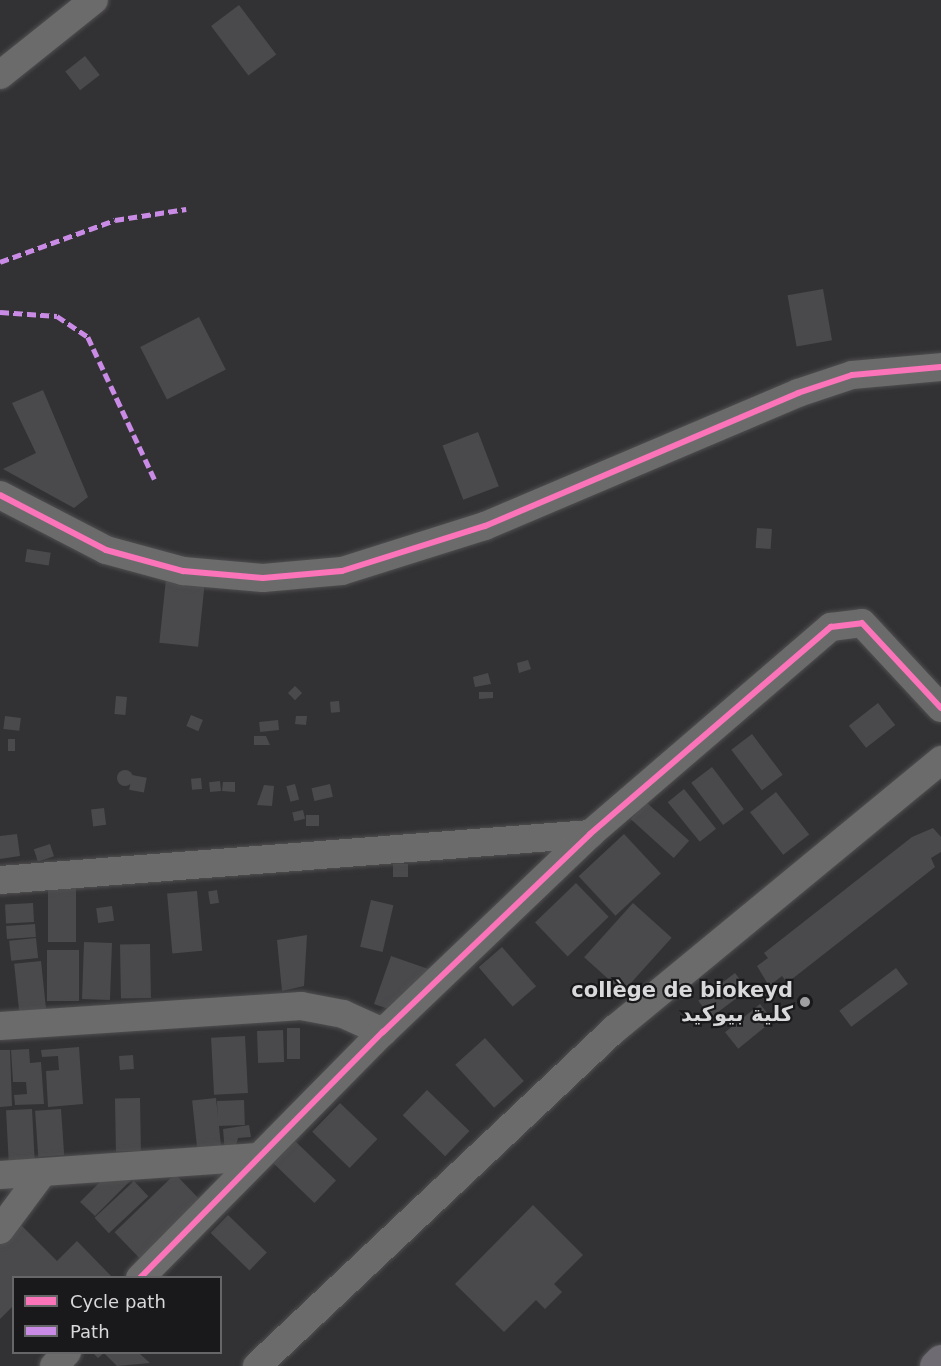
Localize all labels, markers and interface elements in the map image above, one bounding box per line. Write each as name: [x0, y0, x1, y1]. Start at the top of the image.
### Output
place label: collège de biokeyd كلية بيوكيد: [571, 977, 793, 1027]
marker: collège de biokeyd كلية بيوكيد: [798, 995, 812, 1009]
legend: [12, 1276, 222, 1354]
text: Cycle path: [70, 1291, 166, 1312]
text: Path: [70, 1321, 110, 1342]

